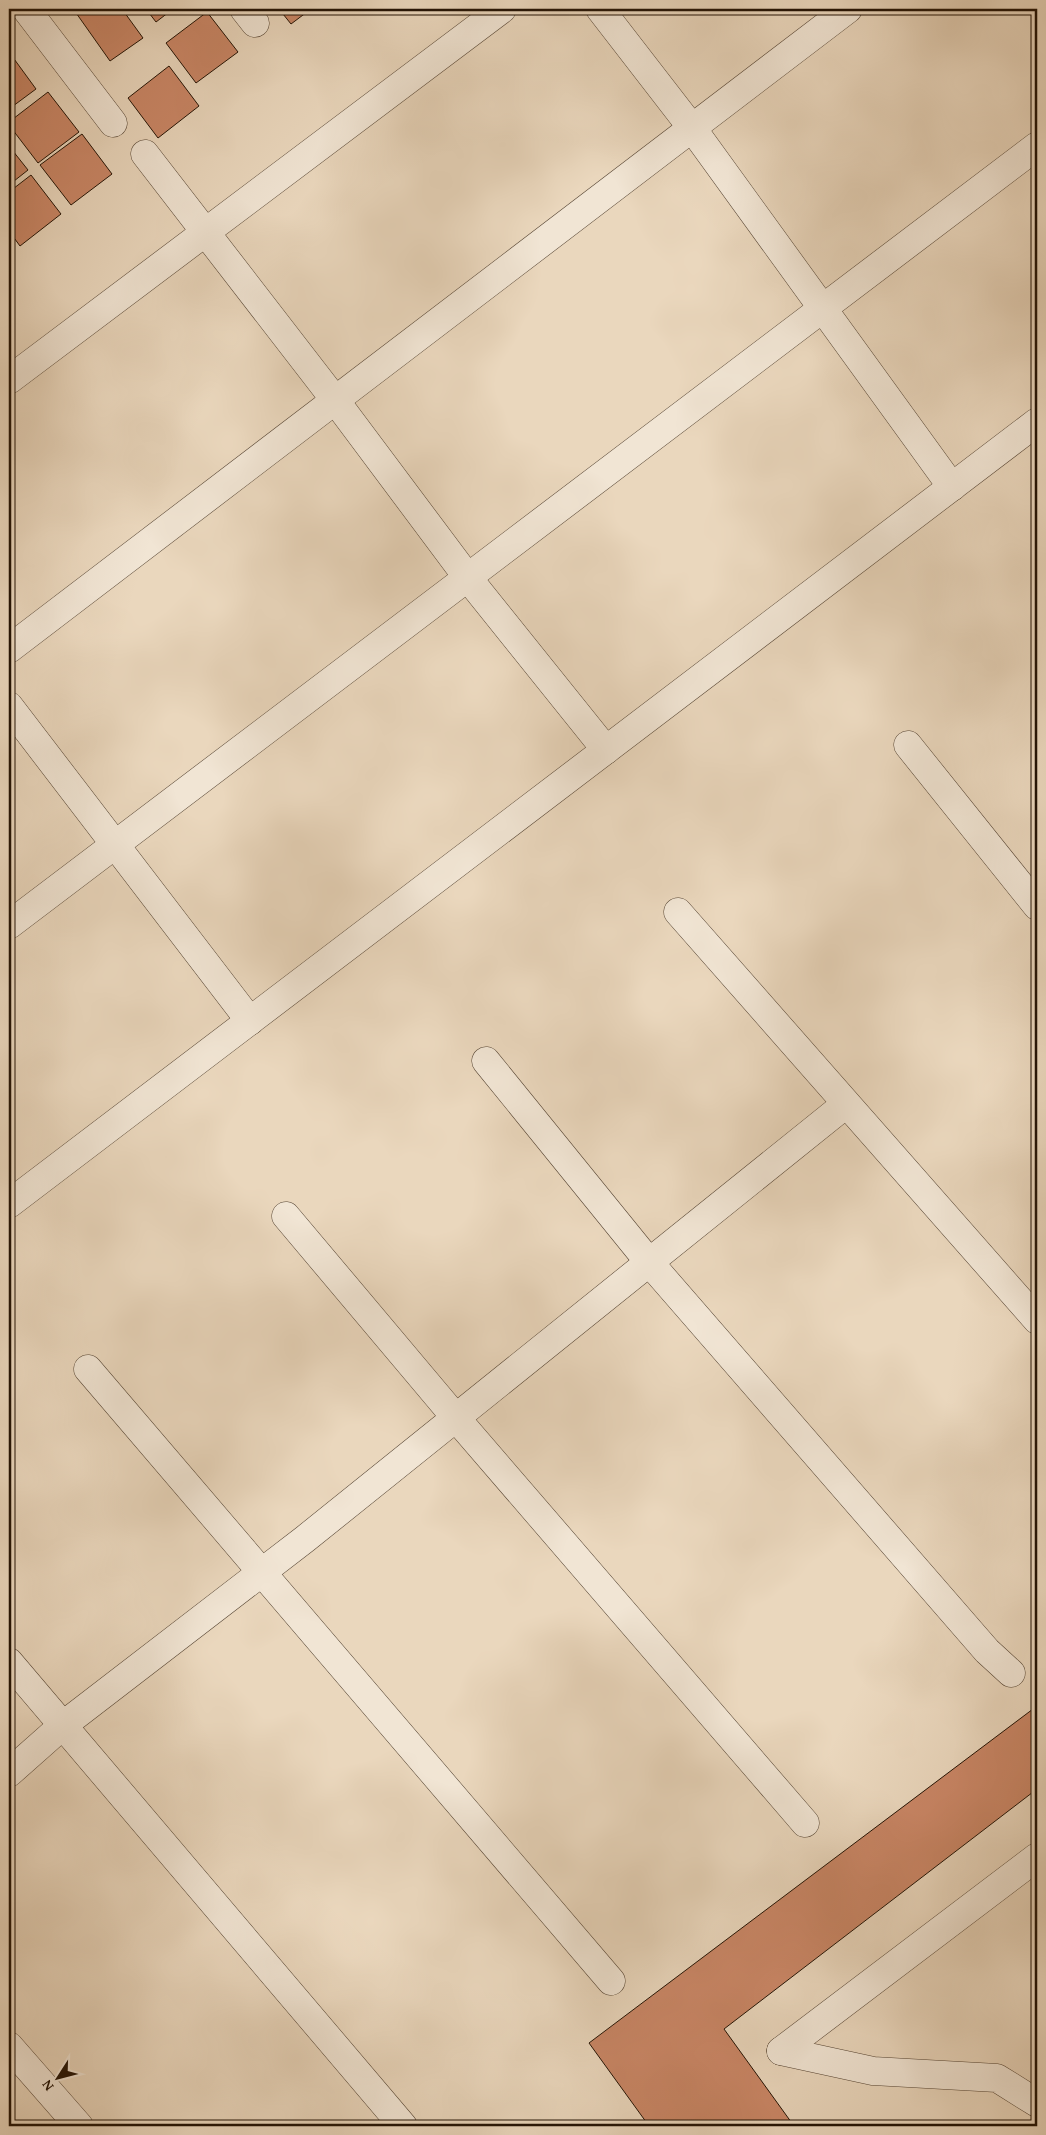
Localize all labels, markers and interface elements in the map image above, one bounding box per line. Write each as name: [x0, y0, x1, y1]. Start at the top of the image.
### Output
north arrow: [32, 2052, 82, 2102]
text: N: [36, 2075, 58, 2095]

